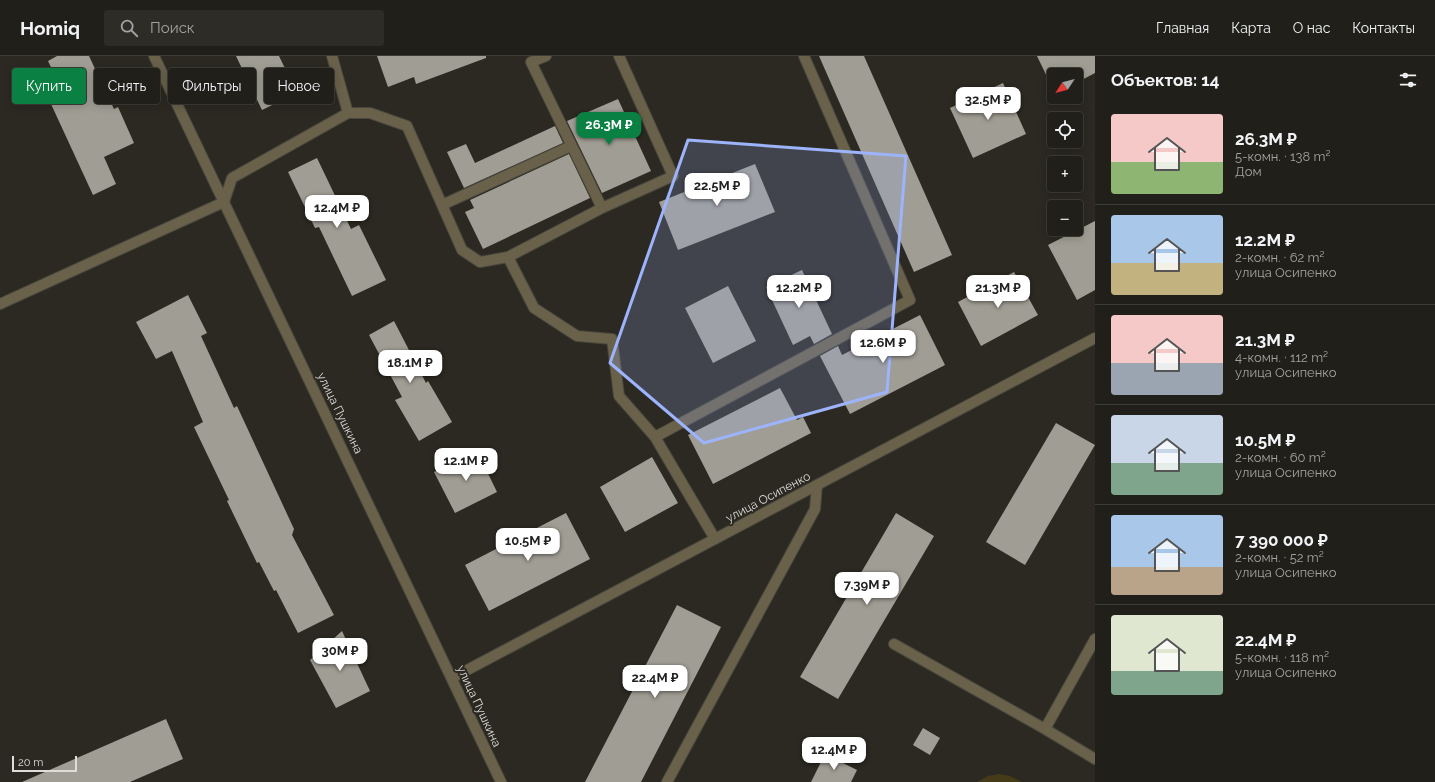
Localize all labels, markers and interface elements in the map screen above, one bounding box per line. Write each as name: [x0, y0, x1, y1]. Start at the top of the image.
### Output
search box: [104, 10, 384, 46]
text: Homiq: [20, 17, 80, 39]
icon: search: [118, 17, 140, 39]
text: Поиск: [150, 19, 195, 37]
text: Главная: [1156, 20, 1209, 36]
text: Карта: [1231, 20, 1271, 36]
text: О нас: [1293, 20, 1330, 36]
text: Контакты: [1352, 20, 1415, 36]
chip: Купить: [12, 68, 86, 104]
chip: Снять: [94, 68, 160, 104]
chip: Фильтры: [168, 68, 256, 104]
chip: Новое: [264, 68, 334, 104]
north arrow: [1047, 68, 1083, 104]
map controls: [1047, 68, 1083, 236]
icon: filters: [1397, 69, 1419, 91]
text: Объектов: 14: [1111, 70, 1219, 90]
pin: 32.5M ₽: [951, 87, 1025, 121]
text: 32.5M ₽: [965, 92, 1011, 107]
pin: 26.3M ₽: [572, 112, 646, 146]
button: locate: [1047, 112, 1083, 148]
text: 26.3M ₽: [585, 117, 633, 132]
text: 26.3M ₽: [1235, 129, 1297, 149]
icon: home: [1143, 130, 1191, 178]
text: 5-комн. · 138 m²: [1235, 149, 1330, 164]
button: +: [1047, 156, 1083, 192]
text: Дом: [1235, 164, 1262, 179]
pin: 22.5M ₽: [680, 173, 754, 207]
text: 22.5M ₽: [694, 178, 740, 193]
pin: 12.4M ₽: [300, 195, 374, 229]
text: 12.4M ₽: [314, 200, 360, 215]
button: −: [1047, 200, 1083, 236]
text: 12.2M ₽: [1235, 230, 1295, 250]
icon: home: [1143, 231, 1191, 279]
text: 2-комн. · 62 m²: [1235, 250, 1325, 265]
text: улица Осипенко: [1235, 265, 1336, 280]
pin: 12.2M ₽: [762, 275, 836, 309]
pin: 21.3M ₽: [961, 275, 1035, 309]
text: 12.2M ₽: [776, 280, 822, 295]
text: 21.3M ₽: [975, 280, 1021, 295]
pin: 12.6M ₽: [846, 330, 920, 364]
text: 21.3M ₽: [1235, 330, 1295, 350]
icon: home: [1143, 331, 1191, 379]
text: 12.6M ₽: [860, 335, 906, 350]
pin: 18.1M ₽: [373, 350, 447, 384]
text: 4-комн. · 112 m²: [1235, 350, 1328, 365]
text: 18.1M ₽: [387, 355, 433, 370]
text: улица Осипенко: [1235, 365, 1336, 380]
street label: улица Пушкина: [314, 370, 366, 456]
text: 10.5M ₽: [1235, 430, 1296, 450]
icon: home: [1143, 431, 1191, 479]
pin: 12.1M ₽: [429, 448, 503, 482]
text: 2-комн. · 60 m²: [1235, 450, 1326, 465]
text: 12.1M ₽: [443, 453, 489, 468]
text: улица Осипенко: [1235, 465, 1336, 480]
street label: улица Осипенко: [723, 469, 813, 525]
pin: 10.5M ₽: [491, 528, 565, 562]
text: 7 390 000 ₽: [1235, 530, 1328, 550]
icon: home: [1143, 531, 1191, 579]
text: 10.5M ₽: [505, 533, 551, 548]
text: 2-комн. · 52 m²: [1235, 550, 1324, 565]
text: улица Осипенко: [1235, 565, 1336, 580]
pin: 7.39M ₽: [830, 572, 904, 606]
text: 7.39M ₽: [844, 577, 890, 592]
text: 22.4M ₽: [1235, 630, 1296, 650]
icon: home: [1143, 631, 1191, 679]
pin: 30M ₽: [312, 638, 368, 672]
text: 30M ₽: [321, 643, 359, 658]
text: 5-комн. · 118 m²: [1235, 650, 1329, 665]
street label: улица Пушкина: [454, 663, 504, 749]
pin: 22.4M ₽: [618, 665, 692, 699]
text: улица Осипенко: [1235, 665, 1336, 680]
text: 22.4M ₽: [632, 670, 678, 685]
pin: 12.4M ₽: [797, 737, 871, 771]
text: 12.4M ₽: [811, 742, 857, 757]
scale bar: [12, 754, 77, 773]
text: 20 m: [18, 756, 43, 769]

